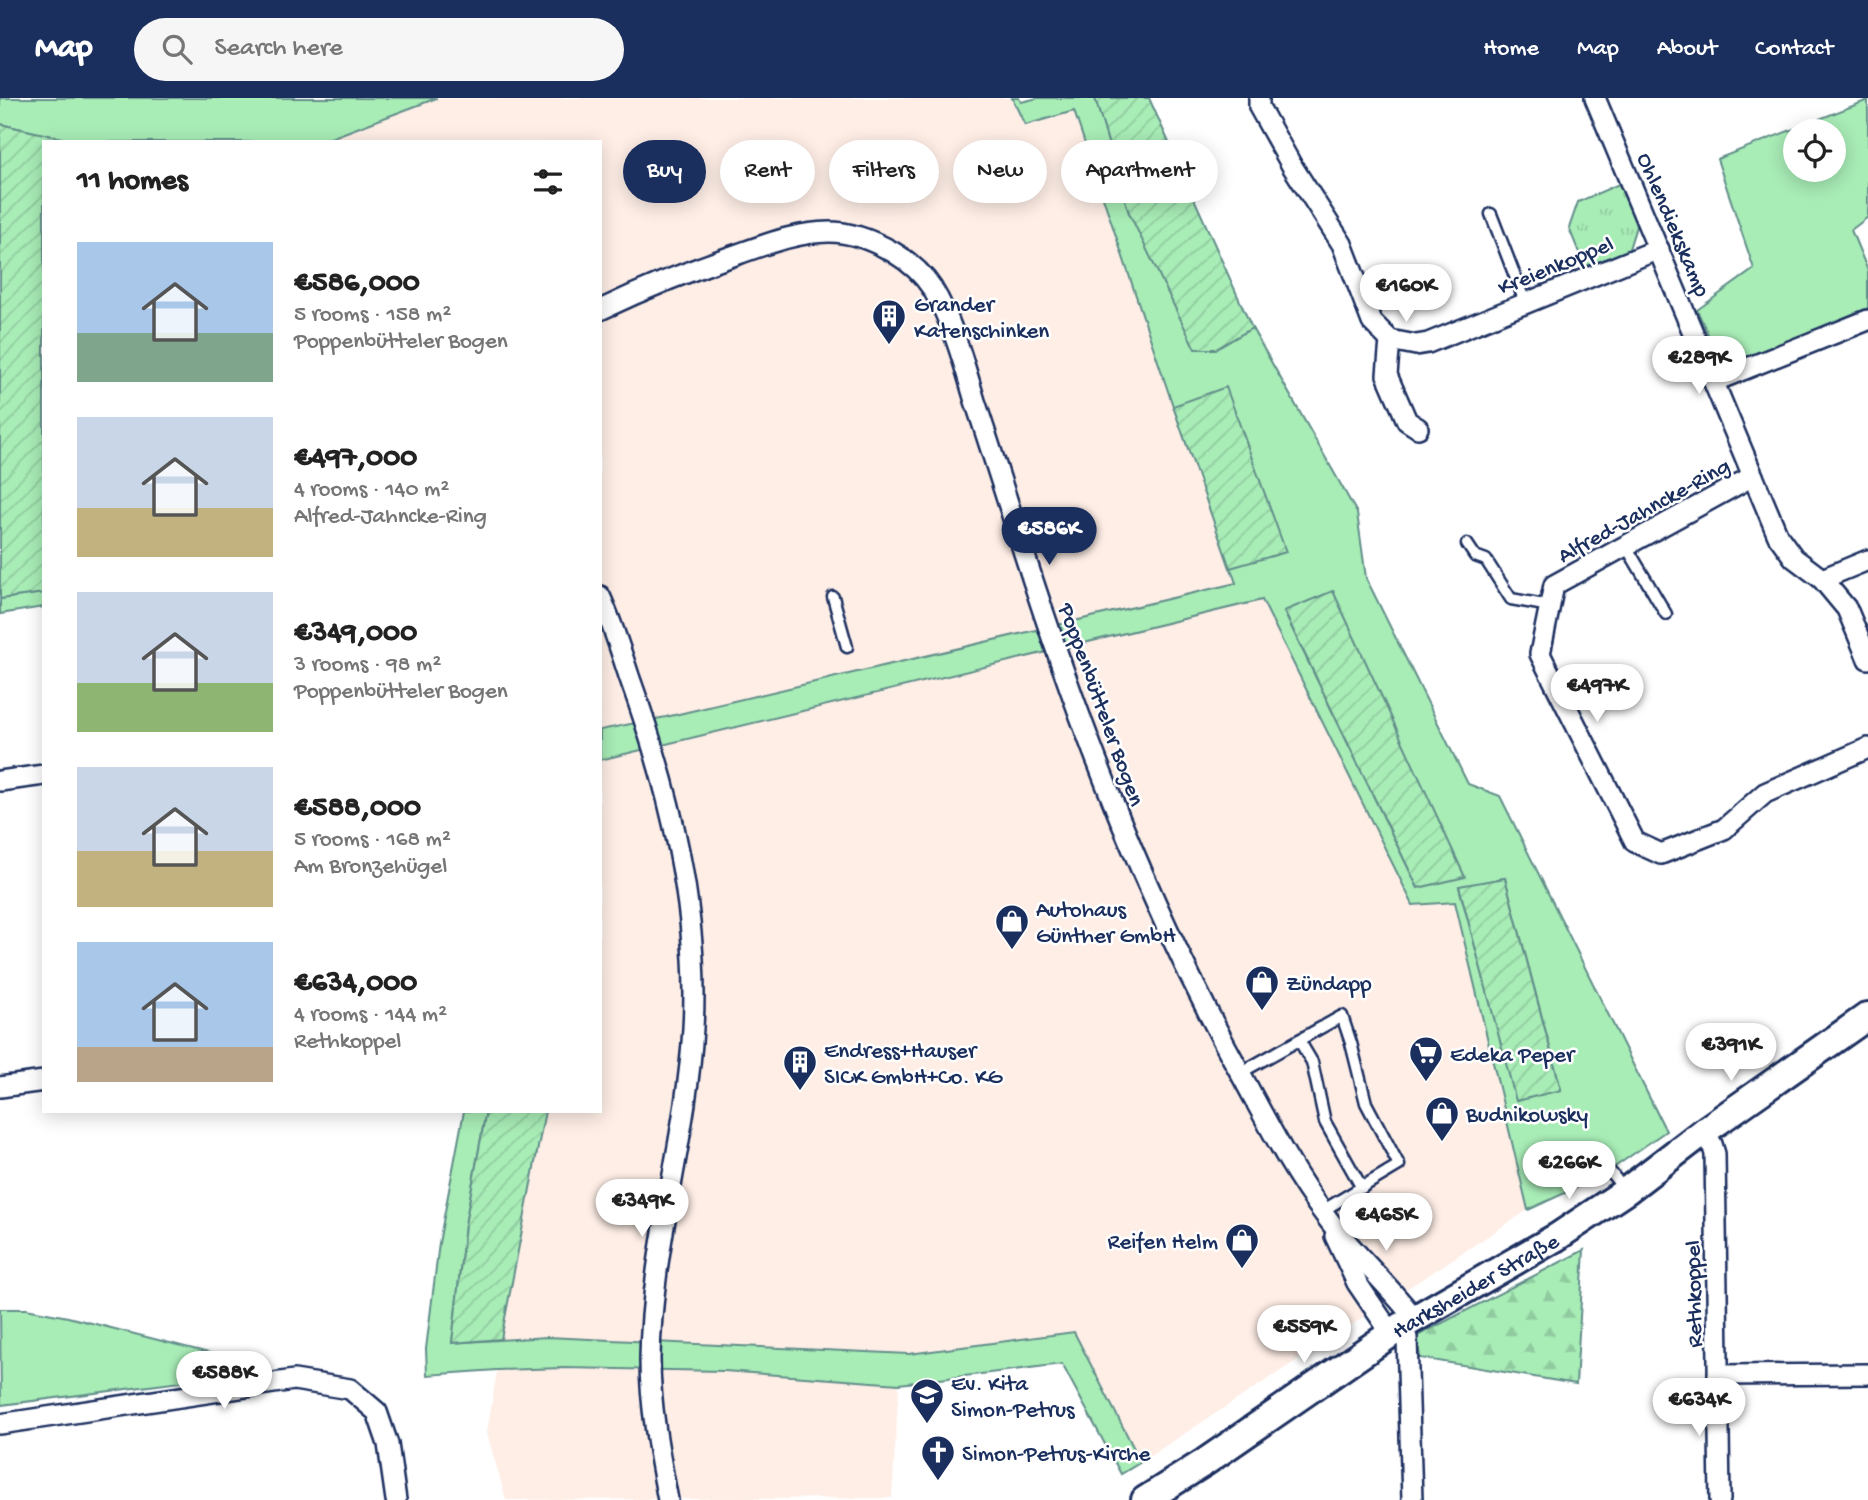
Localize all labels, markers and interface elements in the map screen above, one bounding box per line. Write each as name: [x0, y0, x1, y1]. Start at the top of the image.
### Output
search box: [134, 18, 624, 81]
text: Map: [35, 30, 92, 68]
icon: search: [158, 30, 196, 68]
text: Search here: [214, 34, 343, 65]
text: Home: [1483, 35, 1539, 64]
text: Map: [1577, 35, 1619, 64]
text: About: [1657, 35, 1717, 64]
text: Contact: [1755, 35, 1833, 64]
map controls: [1783, 119, 1846, 182]
button: locate: [1783, 119, 1846, 182]
chip: Buy: [623, 140, 706, 203]
chip: Rent: [720, 140, 815, 203]
chip: Filters: [829, 140, 939, 203]
chip: New: [953, 140, 1047, 203]
chip: Apartment: [1061, 140, 1218, 203]
street label: Ohlendiekskamp: [1629, 149, 1714, 301]
icon: filters: [529, 163, 567, 201]
text: 11 homes: [77, 165, 188, 200]
street label: Kreienkoppel: [1495, 232, 1618, 303]
pin: €160K: [1357, 264, 1455, 324]
text: €586,000: [294, 267, 420, 302]
icon: home: [133, 270, 217, 354]
text: €160K: [1376, 273, 1436, 300]
place label: Grander Katenschinken: [914, 293, 1049, 346]
building icon: Grander Katenschinken: [870, 297, 908, 346]
text: 5 rooms · 158 m²: [294, 302, 451, 329]
text: Poppenbütteler Bogen: [294, 329, 508, 356]
pin: €289K: [1650, 336, 1748, 396]
text: €289K: [1668, 345, 1730, 372]
text: €497,000: [294, 442, 417, 477]
icon: home: [133, 445, 217, 529]
street label: Alfred-Jahncke-Ring: [1554, 454, 1736, 571]
text: 4 rooms · 140 m²: [294, 477, 449, 504]
text: Alfred-Jahncke-Ring: [294, 504, 487, 531]
pin: €586K: [1000, 508, 1098, 567]
text: €586K: [1018, 516, 1080, 543]
street label: Poppenbütteler Bogen: [1050, 599, 1149, 810]
text: €349,000: [294, 617, 417, 652]
icon: home: [133, 620, 217, 704]
text: 3 rooms · 98 m²: [294, 652, 441, 679]
pin: €497K: [1548, 664, 1646, 724]
text: €497K: [1567, 673, 1627, 700]
text: Poppenbütteler Bogen: [294, 679, 508, 706]
text: €588,000: [294, 792, 421, 827]
icon: home: [133, 795, 217, 879]
text: 5 rooms · 168 m²: [294, 827, 451, 854]
text: Am Bronzehügel: [294, 854, 447, 881]
place label: Autohaus Günther GmbH: [1036, 898, 1176, 951]
shop icon: Autohaus Günther GmbH: [993, 902, 1031, 951]
shop icon: Zündapp: [1243, 963, 1281, 1012]
text: €634,000: [294, 967, 417, 1002]
icon: home: [133, 970, 217, 1054]
place label: Zündapp: [1286, 972, 1372, 999]
text: 4 rooms · 144 m²: [294, 1002, 447, 1029]
pin: €391K: [1682, 1024, 1780, 1083]
text: Rethkoppel: [294, 1029, 401, 1056]
text: €391K: [1701, 1032, 1761, 1059]
supermarket icon: Edeka Peper: [1407, 1034, 1445, 1083]
place label: Endress+Hauser SICK GmbH+Co. KG: [824, 1039, 1004, 1092]
building icon: Endress+Hauser SICK GmbH+Co. KG: [781, 1043, 819, 1092]
place label: Edeka Peper: [1450, 1043, 1576, 1070]
shop icon: Budnikowsky: [1423, 1094, 1461, 1143]
place label: Budnikowsky: [1465, 1103, 1588, 1130]
pin: €266K: [1520, 1142, 1618, 1201]
text: €266K: [1539, 1150, 1599, 1177]
pin: €349K: [593, 1180, 691, 1239]
text: €349K: [612, 1188, 672, 1215]
pin: €465K: [1337, 1194, 1435, 1253]
text: €465K: [1356, 1202, 1417, 1229]
shop icon: Reifen Helm: [1223, 1221, 1261, 1270]
street label: Harksheider Straße: [1388, 1228, 1565, 1346]
place label: Reifen Helm: [1107, 1230, 1218, 1257]
street label: Rethkoppel: [1681, 1240, 1710, 1348]
pin: €559K: [1255, 1306, 1353, 1365]
text: €559K: [1273, 1314, 1335, 1341]
pin: €588K: [175, 1352, 273, 1411]
text: €588K: [192, 1360, 256, 1387]
place label: Ev. Kita Simon-Petrus: [951, 1372, 1075, 1425]
school or university icon: Ev. Kita Simon-Petrus: [908, 1376, 946, 1425]
pin: €634K: [1650, 1378, 1748, 1438]
text: €634K: [1669, 1387, 1729, 1414]
church icon: Simon-Petrus-Kirche: [919, 1433, 957, 1482]
place label: Simon-Petrus-Kirche: [962, 1442, 1152, 1469]

